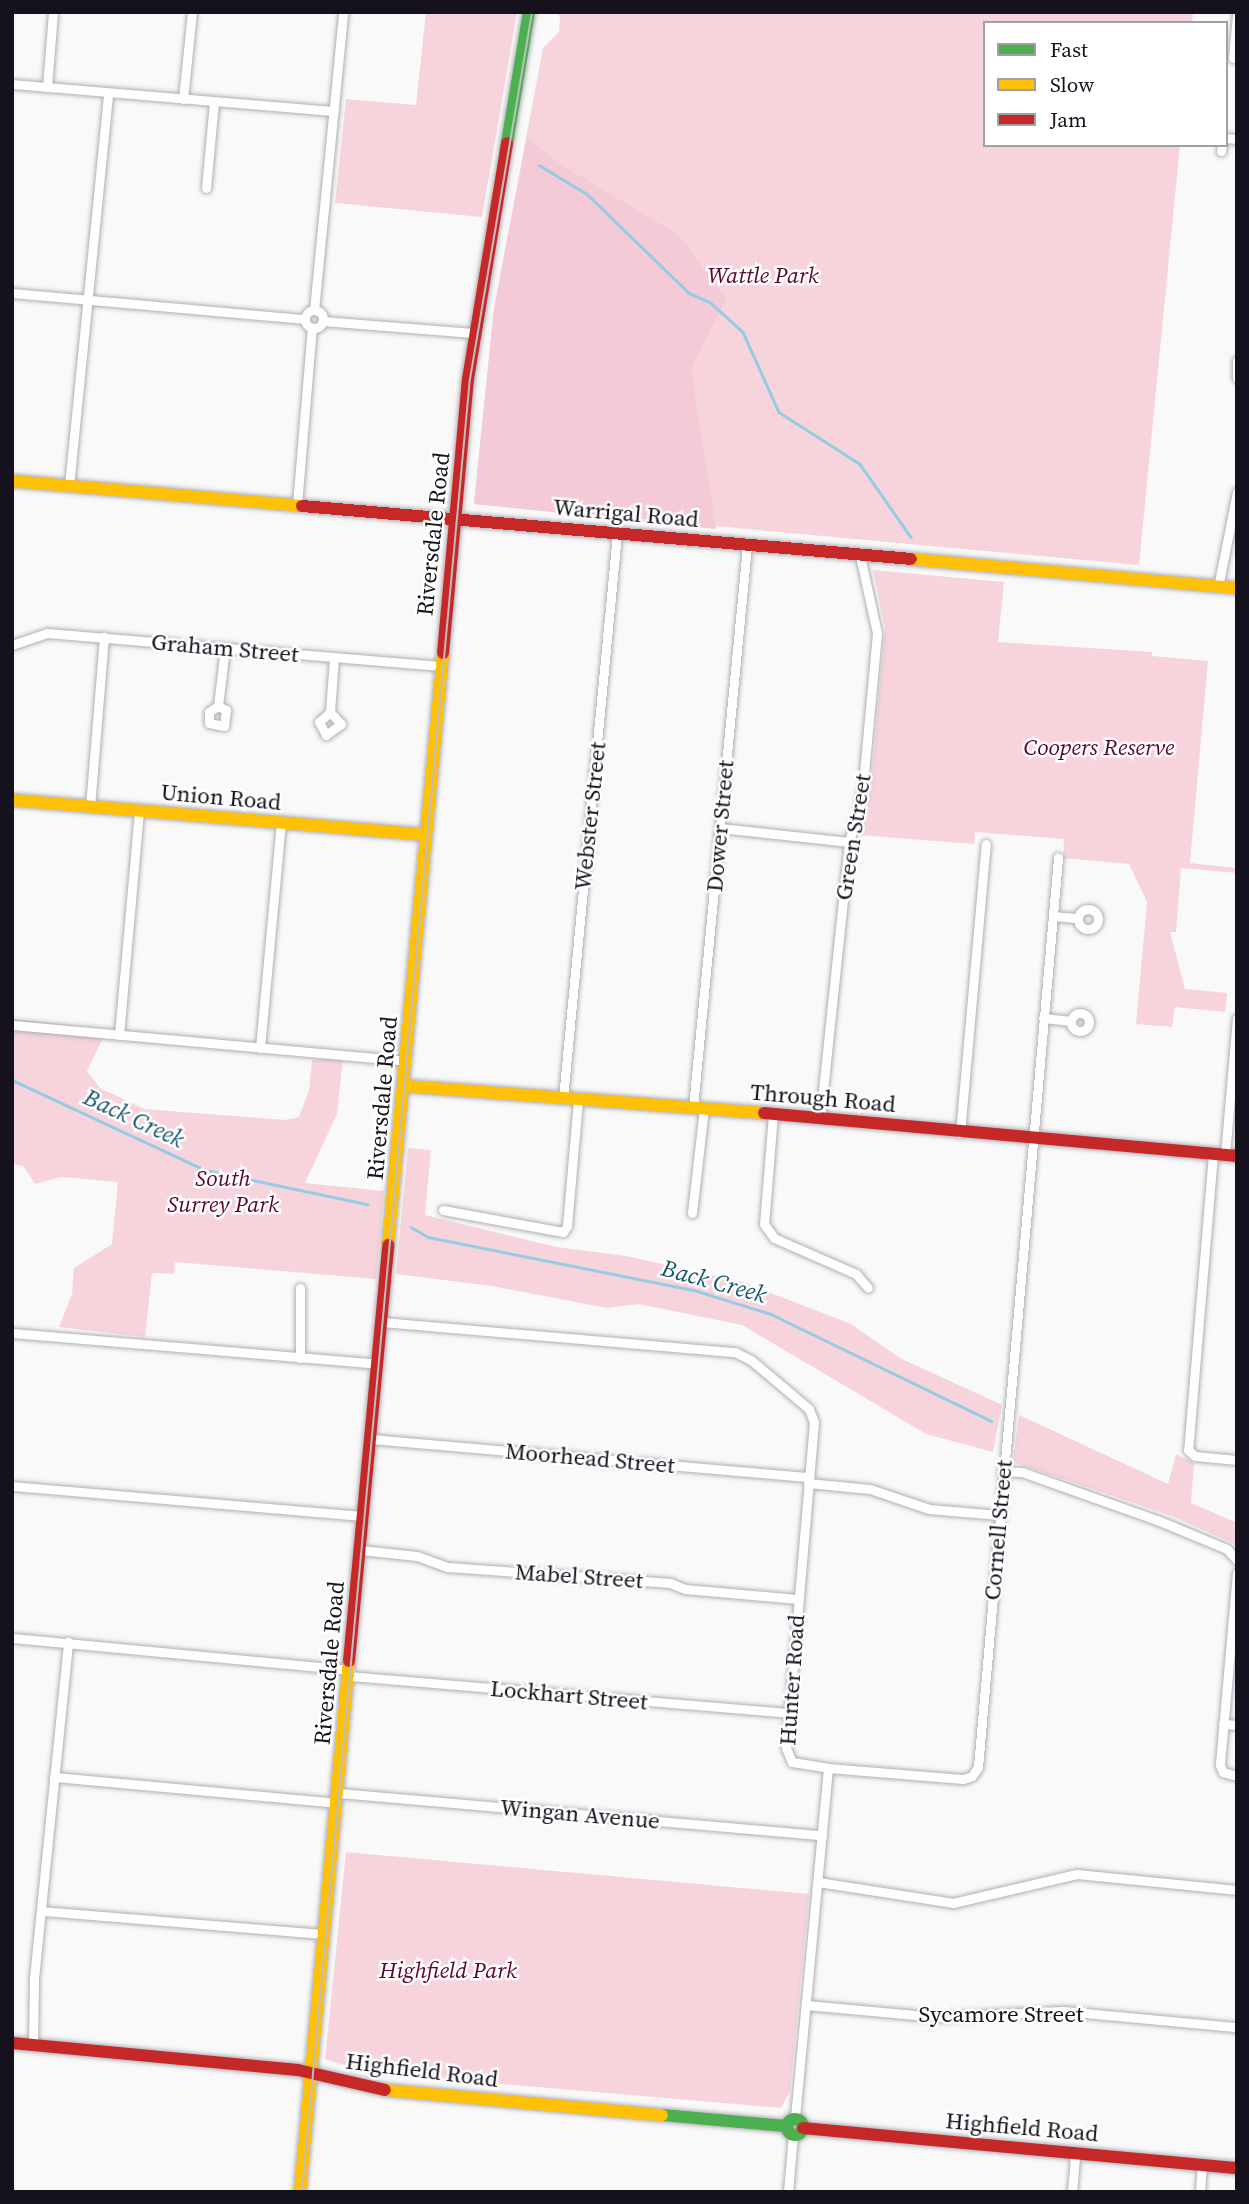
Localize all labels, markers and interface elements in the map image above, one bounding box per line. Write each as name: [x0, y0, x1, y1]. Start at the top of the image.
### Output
legend: [983, 21, 1228, 147]
text: Fast: [1050, 35, 1088, 64]
text: Slow: [1050, 70, 1094, 99]
text: Jam: [1050, 105, 1087, 134]
park label: Wattle Park: [707, 261, 819, 289]
street label: Riversdale Road: [411, 451, 455, 617]
street label: Warrigal Road: [552, 493, 700, 533]
street label: Graham Street: [150, 628, 300, 668]
park label: Coopers Reserve: [1024, 733, 1174, 761]
street label: Webster Street: [568, 740, 612, 892]
street label: Dower Street: [700, 759, 740, 893]
street label: Green Street: [829, 772, 877, 902]
street label: Union Road: [160, 778, 282, 816]
street label: Riversdale Road: [361, 1015, 403, 1181]
street label: Through Road: [749, 1078, 897, 1118]
water label: Back Creek: [79, 1082, 189, 1154]
park label: South Surrey Park: [167, 1164, 279, 1218]
water label: Back Creek: [658, 1253, 770, 1309]
street label: Moorhead Street: [504, 1437, 676, 1479]
street label: Cornell Street: [978, 1459, 1018, 1601]
street label: Mabel Street: [514, 1558, 644, 1594]
street label: Riversdale Road: [308, 1580, 350, 1746]
street label: Hunter Road: [774, 1614, 810, 1746]
street label: Lockhart Street: [489, 1674, 649, 1716]
street label: Wingan Avenue: [499, 1793, 661, 1835]
park label: Highfield Park: [379, 1956, 517, 1984]
street label: Sycamore Street: [919, 2000, 1083, 2028]
street label: Highfield Road: [344, 2047, 500, 2093]
street label: Highfield Road: [944, 2107, 1100, 2147]

